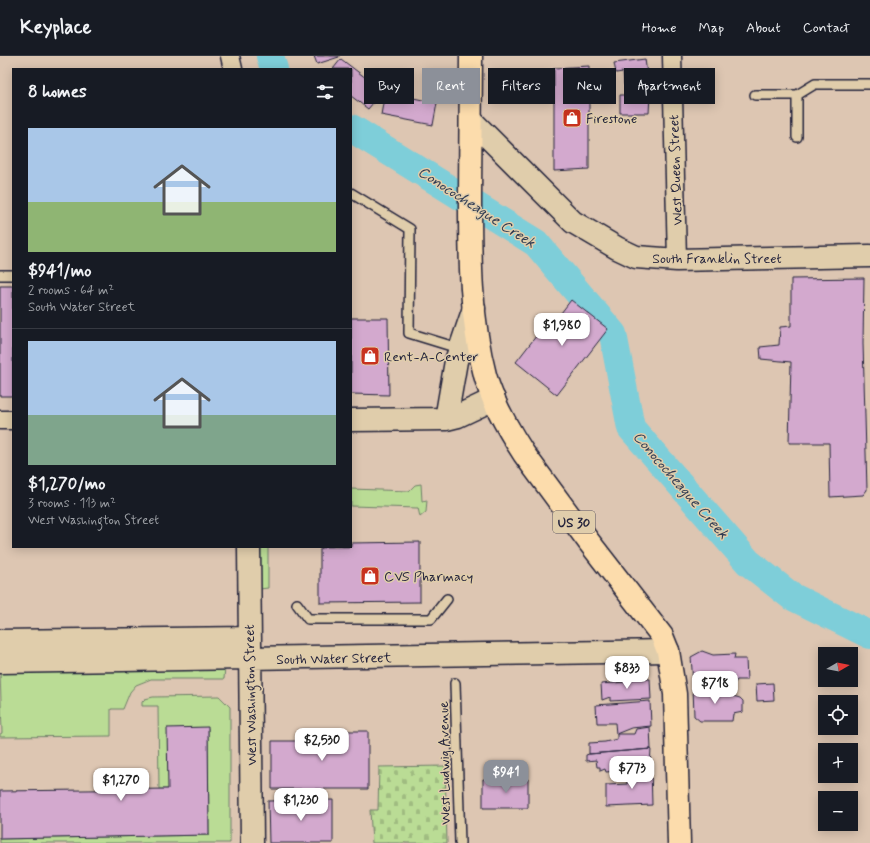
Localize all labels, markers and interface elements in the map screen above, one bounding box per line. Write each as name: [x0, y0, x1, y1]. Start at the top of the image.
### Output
text: Keyplace: [20, 15, 91, 40]
text: Home: [642, 19, 676, 37]
text: Map: [698, 19, 724, 37]
text: About: [746, 19, 781, 37]
text: Contact: [803, 19, 850, 37]
chip: Buy: [364, 68, 414, 104]
chip: Rent: [422, 68, 480, 104]
chip: Filters: [488, 68, 555, 104]
chip: New: [563, 68, 616, 104]
chip: Apartment: [624, 68, 715, 104]
text: 8 homes: [28, 81, 87, 103]
icon: filters: [314, 81, 336, 103]
shop icon: Firestone: [561, 107, 583, 129]
place label: Firestone: [586, 110, 637, 128]
street label: West Queen Street: [665, 114, 687, 226]
icon: home: [146, 154, 218, 226]
water label: Conococheague Creek: [414, 162, 540, 254]
street label: South Franklin Street: [652, 250, 782, 268]
text: $941/mo: [28, 260, 92, 282]
text: 2 rooms · 64 m²: [28, 282, 114, 299]
text: South Water Street: [28, 299, 135, 316]
pin: $1,980: [529, 313, 595, 347]
text: $1,980: [543, 317, 581, 334]
shop icon: Rent-A-Center: [359, 345, 381, 367]
place label: Rent-A-Center: [384, 348, 479, 366]
icon: home: [146, 367, 218, 439]
water label: Conococheague Creek: [628, 428, 733, 544]
text: $1,270/mo: [28, 473, 105, 495]
text: 3 rooms · 113 m²: [28, 495, 116, 512]
road number: US 30: [553, 511, 595, 533]
text: West Washington Street: [28, 512, 159, 529]
shop icon: CVS Pharmacy: [359, 565, 381, 587]
place label: CVS Pharmacy: [384, 568, 473, 586]
street label: West Washington Street: [241, 624, 263, 766]
north arrow: [818, 647, 858, 687]
map controls: [818, 647, 858, 831]
street label: South Water Street: [276, 649, 393, 669]
pin: $833: [603, 656, 651, 690]
text: $833: [614, 660, 640, 677]
pin: $718: [691, 671, 739, 705]
text: $718: [701, 675, 729, 692]
button: locate: [818, 695, 858, 735]
street label: West Ludwig Avenue: [435, 701, 455, 825]
pin: $2,530: [289, 728, 355, 762]
text: $2,530: [304, 732, 340, 749]
button: +: [818, 743, 858, 783]
pin: $773: [608, 756, 656, 790]
pin: $941: [482, 760, 530, 794]
text: $773: [618, 760, 646, 777]
text: $941: [493, 764, 520, 781]
pin: $1,270: [88, 768, 154, 802]
text: $1,270: [102, 772, 140, 789]
pin: $1,230: [268, 788, 334, 822]
button: −: [818, 791, 858, 831]
text: $1,230: [283, 792, 319, 809]

